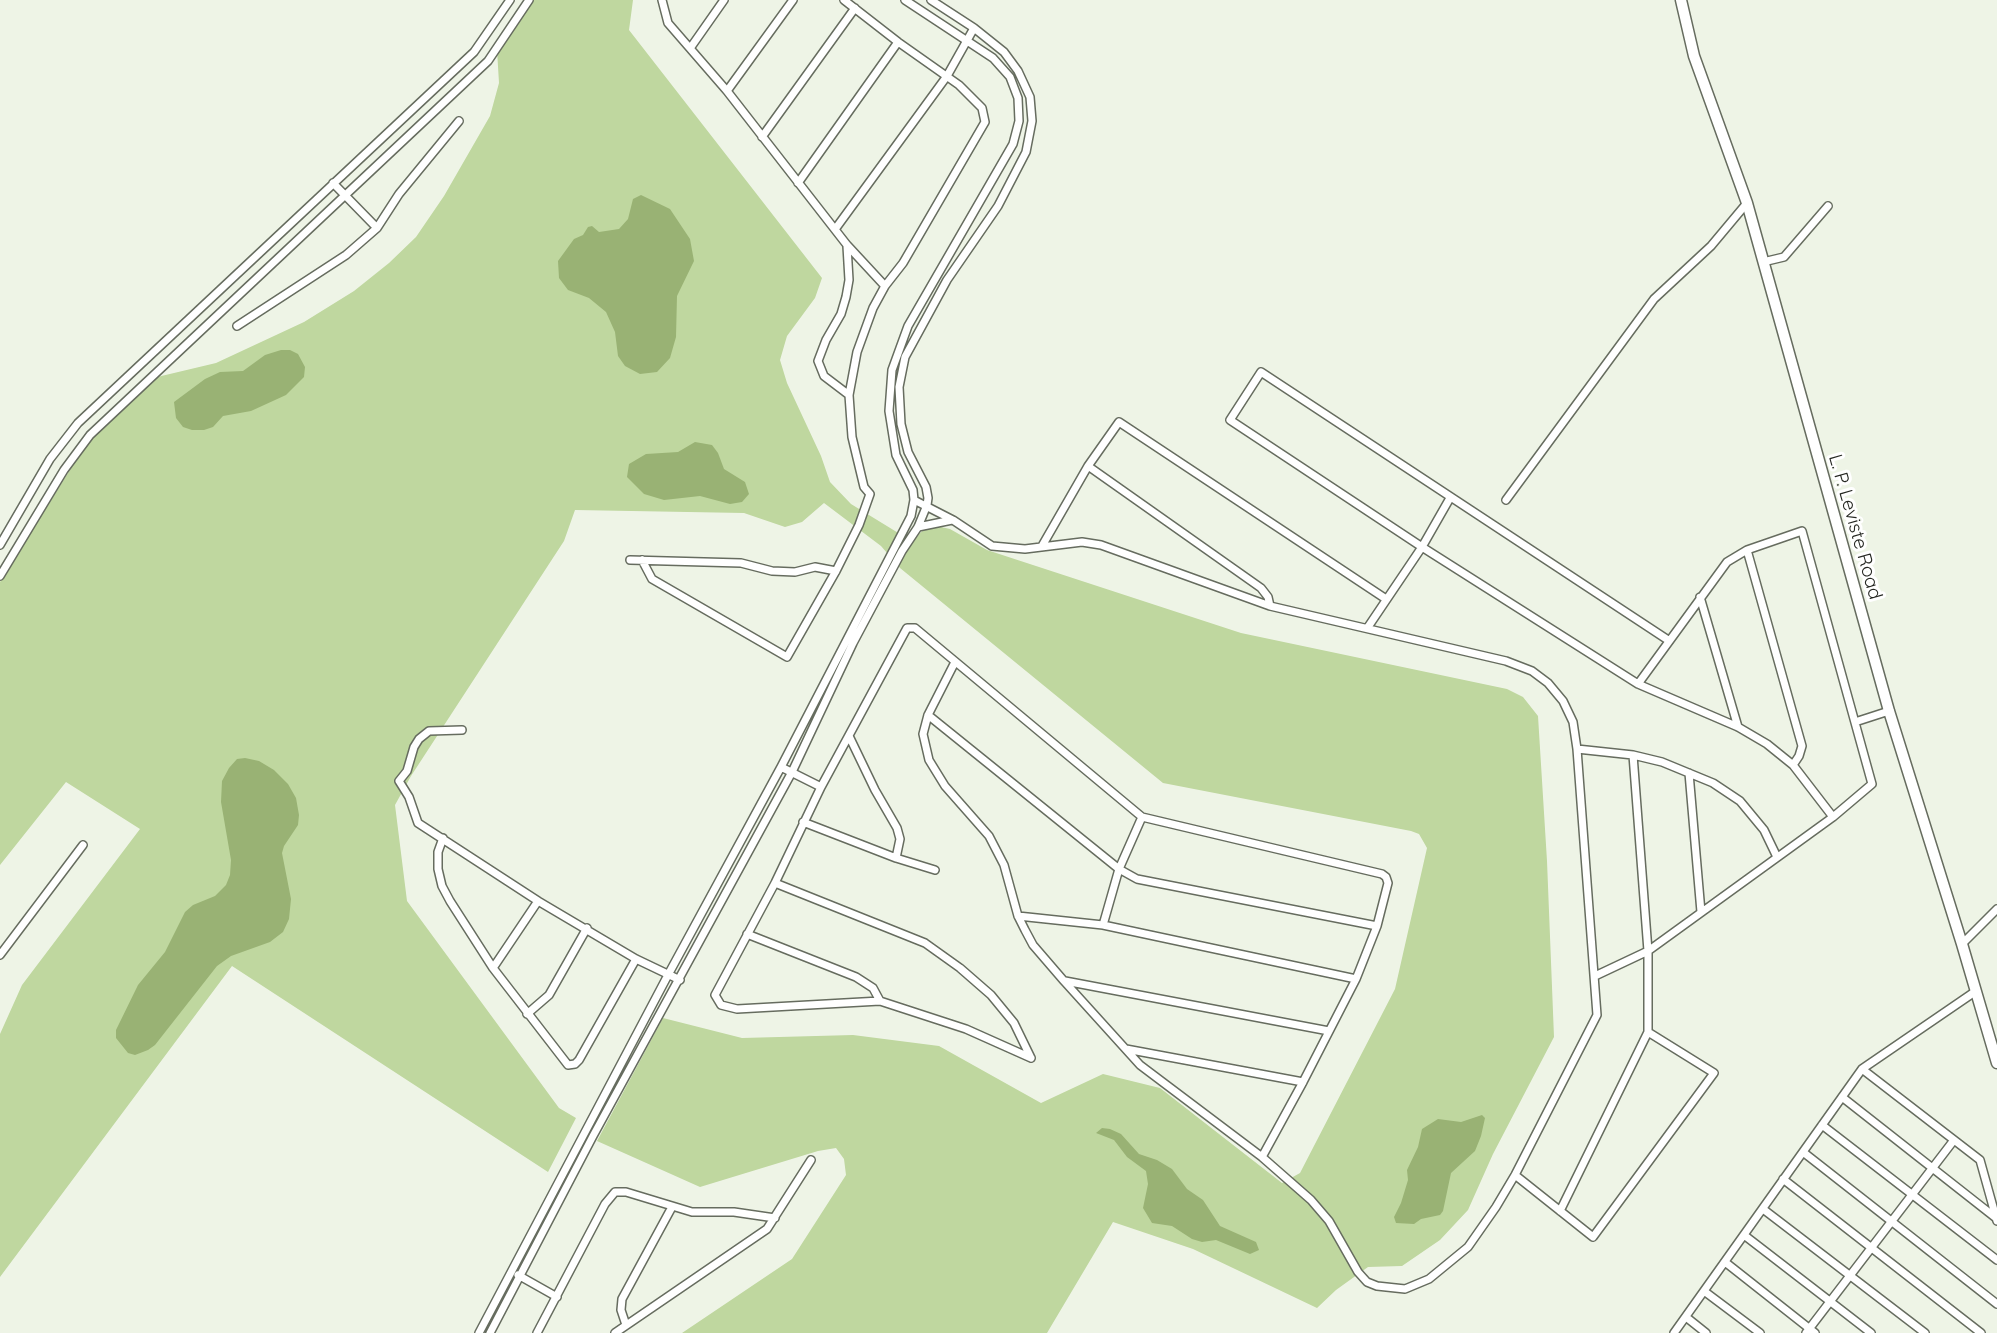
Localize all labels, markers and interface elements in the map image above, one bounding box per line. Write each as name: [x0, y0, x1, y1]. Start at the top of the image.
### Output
street label: L. P. Leviste Road: [1823, 452, 1887, 602]

